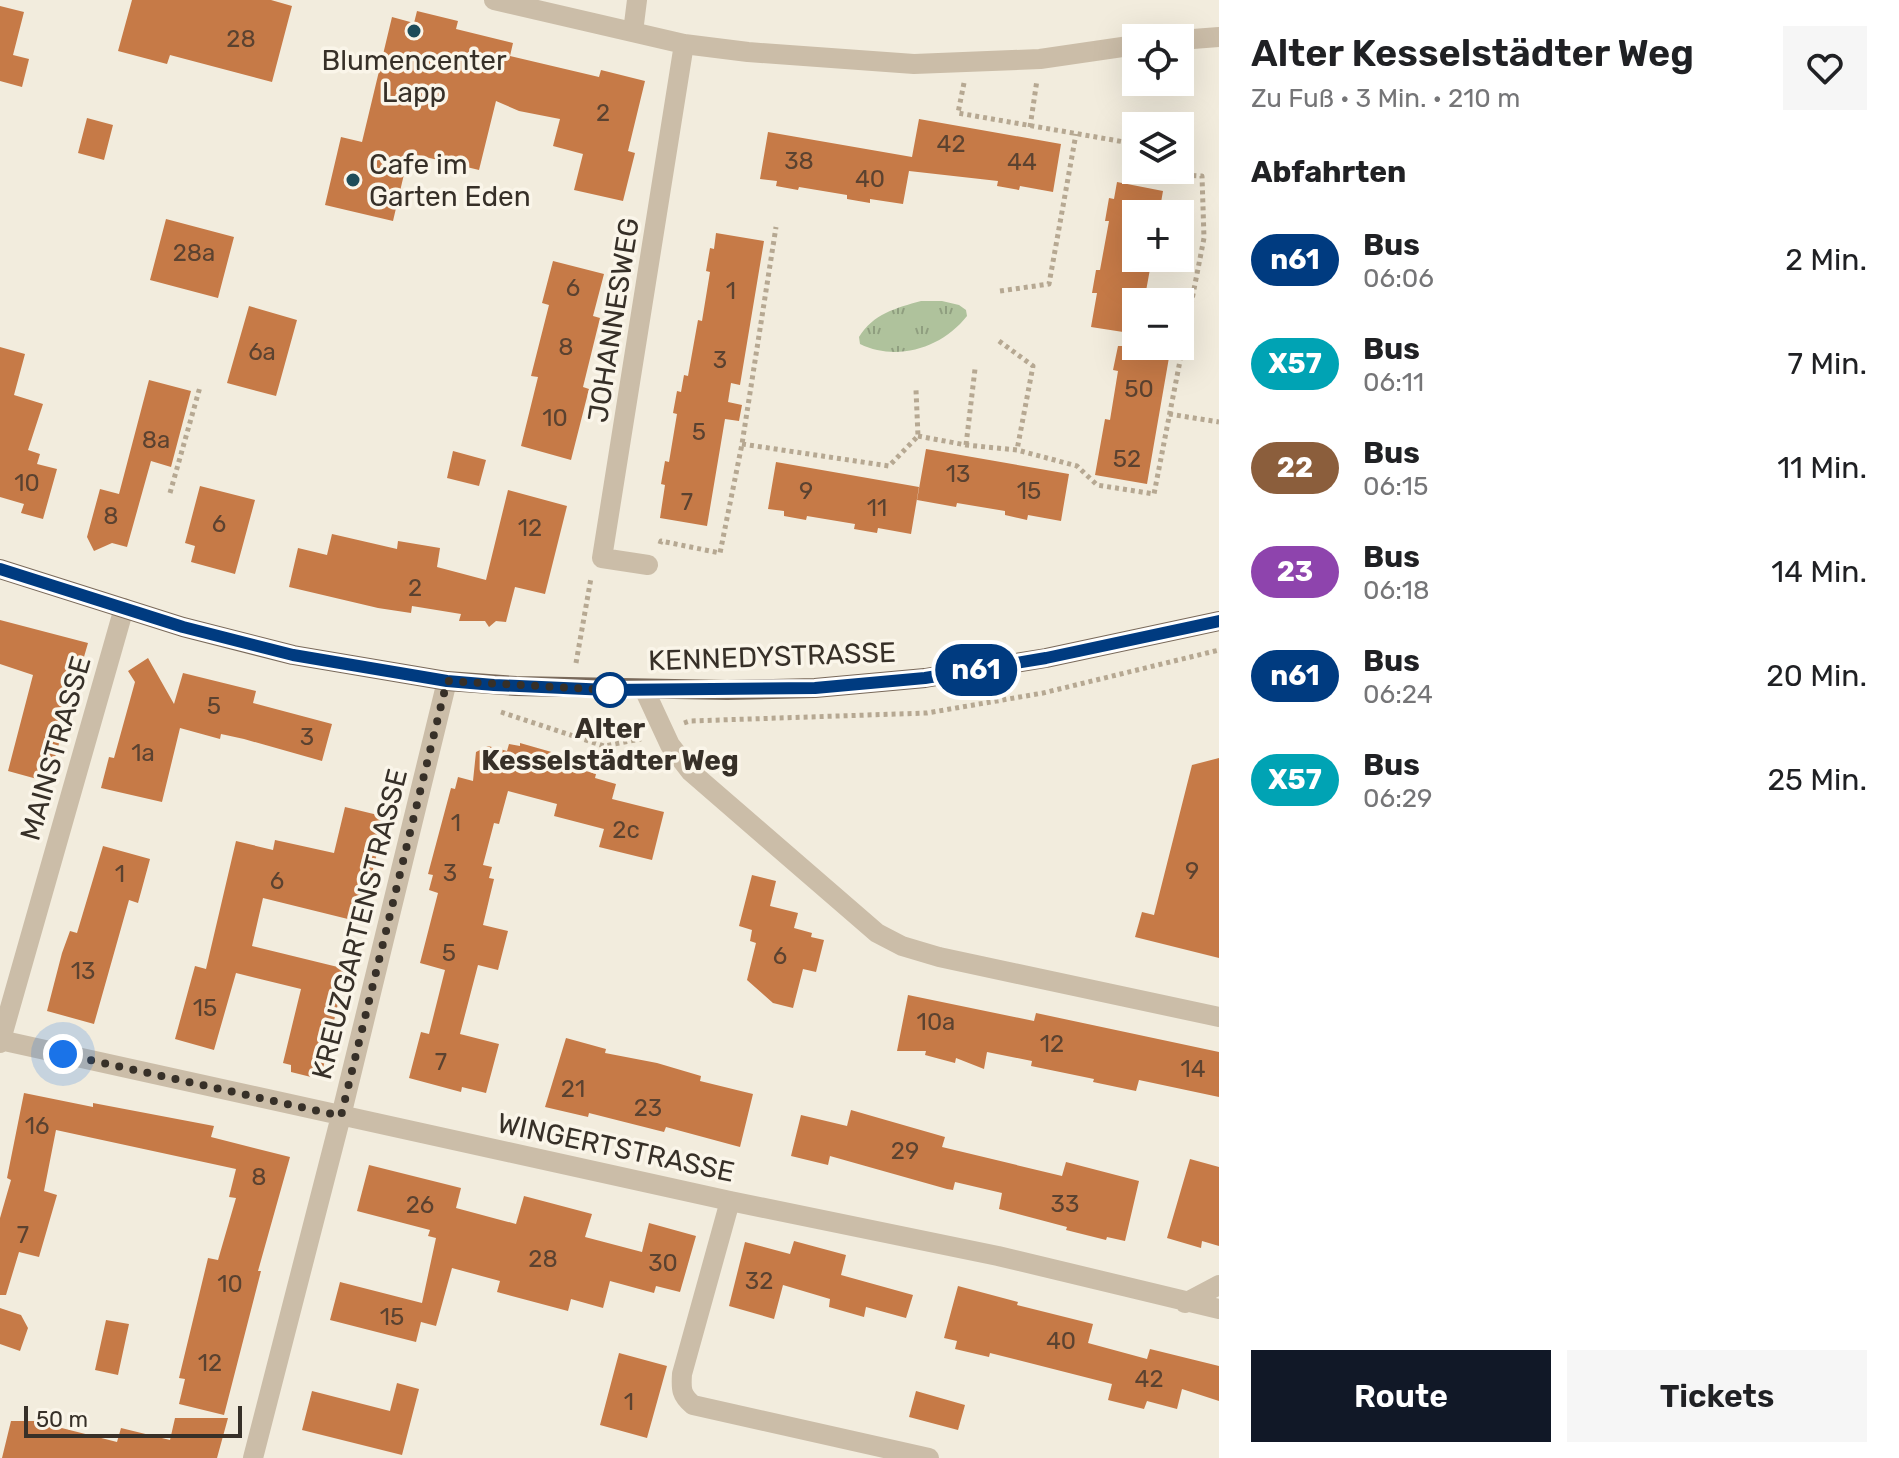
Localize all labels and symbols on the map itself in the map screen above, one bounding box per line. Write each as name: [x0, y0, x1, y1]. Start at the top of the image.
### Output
marker: Blumencenter Lapp: [405, 22, 423, 40]
house number: 28: [226, 25, 256, 53]
place label: Blumencenter Lapp: [321, 44, 507, 109]
house number: 2: [596, 99, 610, 127]
house number: 42: [937, 130, 966, 158]
house number: 38: [784, 147, 814, 175]
place label: Cafe im Garten Eden: [369, 148, 531, 213]
house number: 44: [1007, 148, 1037, 176]
house number: 40: [855, 165, 885, 193]
marker: Cafe im Garten Eden: [344, 171, 362, 189]
street label: JOHANNESWEG: [581, 215, 646, 425]
house number: 28a: [173, 239, 215, 267]
house number: 6: [566, 274, 580, 302]
house number: 1: [726, 277, 736, 305]
house number: 8: [558, 333, 574, 361]
house number: 6a: [248, 338, 276, 366]
house number: 3: [713, 346, 727, 374]
house number: 50: [1124, 375, 1154, 403]
house number: 10: [542, 404, 568, 432]
house number: 5: [692, 418, 706, 446]
house number: 8a: [142, 426, 170, 454]
house number: 52: [1113, 445, 1141, 473]
house number: 13: [946, 460, 970, 488]
house number: 10: [14, 469, 40, 497]
house number: 9: [799, 477, 813, 505]
house number: 15: [1017, 477, 1041, 505]
house number: 7: [681, 488, 693, 516]
house number: 11: [867, 494, 887, 522]
house number: 8: [103, 502, 119, 530]
house number: 6: [212, 510, 226, 538]
house number: 12: [518, 514, 542, 542]
house number: 2: [408, 574, 422, 602]
street label: KENNEDYSTRASSE: [648, 636, 896, 677]
line badge: n61: [930, 644, 1022, 696]
street label: MAINSTRASSE: [13, 652, 98, 844]
marker: Alter Kesselstädter Weg: [593, 673, 627, 707]
house number: 5: [207, 692, 221, 720]
place label: Alter Kesselstädter Weg: [481, 712, 739, 777]
house number: 3: [300, 723, 314, 751]
house number: 1a: [131, 739, 155, 767]
street label: KREUZGARTENSTRASSE: [305, 766, 414, 1083]
house number: 1: [451, 809, 461, 837]
house number: 2c: [612, 816, 640, 844]
house number: 9: [1185, 857, 1199, 885]
house number: 3: [443, 859, 457, 887]
house number: 1: [115, 860, 125, 888]
house number: 6: [270, 867, 284, 895]
house number: 5: [442, 939, 456, 967]
house number: 6: [773, 942, 787, 970]
house number: 13: [71, 957, 95, 985]
house number: 15: [193, 994, 217, 1022]
house number: 10a: [917, 1008, 955, 1036]
house number: 12: [1040, 1030, 1064, 1058]
your location: [43, 1034, 83, 1074]
house number: 7: [435, 1048, 447, 1076]
house number: 14: [1180, 1055, 1206, 1083]
house number: 21: [561, 1075, 585, 1103]
house number: 23: [634, 1094, 662, 1122]
street label: WINGERTSTRASSE: [494, 1106, 738, 1189]
house number: 16: [25, 1112, 49, 1140]
house number: 29: [891, 1137, 919, 1165]
house number: 8: [251, 1163, 267, 1191]
house number: 33: [1051, 1190, 1079, 1218]
house number: 26: [406, 1191, 434, 1219]
house number: 7: [17, 1221, 29, 1249]
house number: 28: [528, 1245, 558, 1273]
house number: 30: [648, 1249, 678, 1277]
house number: 32: [745, 1267, 773, 1295]
house number: 10: [217, 1270, 243, 1298]
house number: 15: [380, 1303, 404, 1331]
house number: 40: [1046, 1327, 1076, 1355]
house number: 12: [198, 1349, 222, 1377]
house number: 42: [1135, 1365, 1164, 1393]
house number: 1: [624, 1388, 634, 1416]
scale bar: [24, 1402, 242, 1438]

